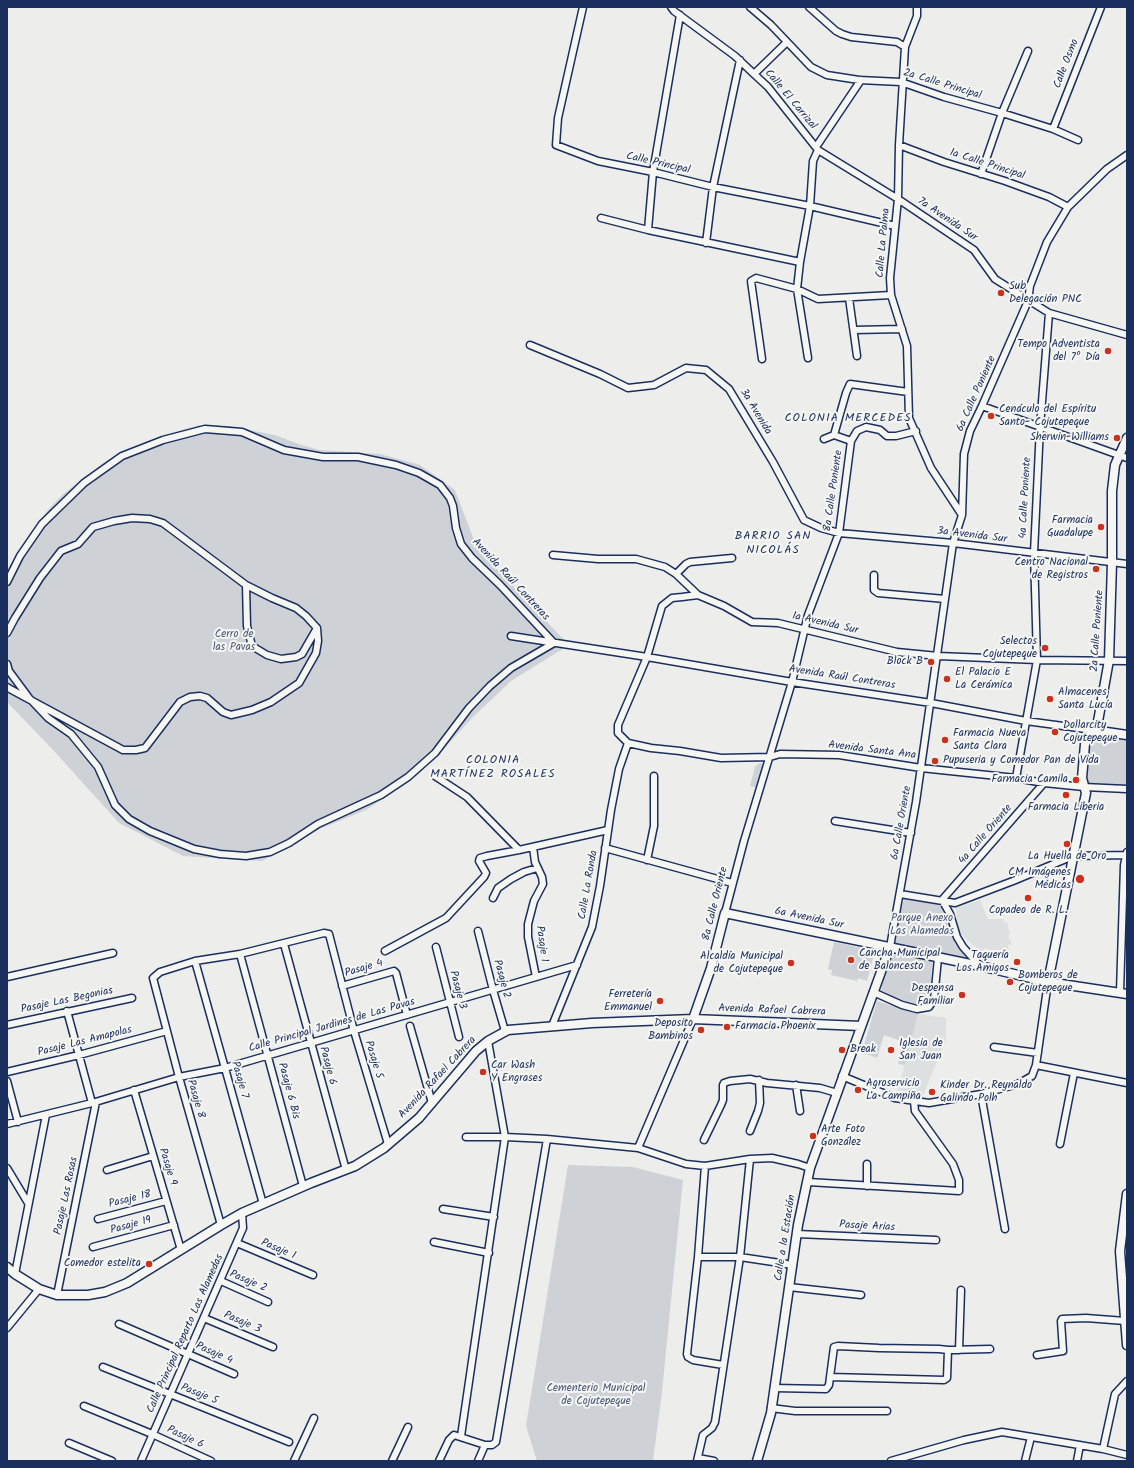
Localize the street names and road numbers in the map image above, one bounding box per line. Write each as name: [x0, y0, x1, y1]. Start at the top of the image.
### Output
street label: Calle Osmo: [1052, 38, 1082, 90]
street label: Calle El Carrizal: [761, 67, 819, 133]
street label: 2a Calle Principal: [901, 67, 983, 103]
street label: 1a Calle Principal: [948, 147, 1026, 183]
street label: Calle Principal: [625, 150, 691, 178]
street label: 7a Avenida Sur: [915, 195, 979, 245]
street label: Calle La Palma: [874, 208, 894, 278]
street label: 6a Calle Poniente: [954, 354, 1000, 434]
street label: 3a Avenida: [736, 387, 774, 437]
street label: 8a Calle Poniente: [822, 449, 846, 533]
street label: 4a Calle Poniente: [1017, 457, 1035, 539]
street label: 3a Avenida Sur: [936, 525, 1008, 547]
street label: Avenida Raúl Contreras: [468, 536, 552, 624]
street label: 2a Calle Poniente: [1089, 590, 1107, 672]
street label: 1a Avenida Sur: [791, 610, 859, 638]
street label: Avenida Raúl Contreras: [788, 663, 896, 693]
street label: Avenida Santa Ana: [827, 739, 917, 763]
street label: 6a Calle Oriente: [889, 785, 915, 861]
street label: 4a Calle Oriente: [956, 802, 1016, 868]
street label: Calle La Ronda: [576, 849, 602, 921]
street label: 8a Calle Oriente: [700, 866, 732, 942]
street label: 6a Avenida Sur: [773, 905, 845, 933]
street label: Pasaje 1: [532, 925, 550, 963]
street label: Pasaje 4: [343, 957, 385, 981]
street label: Pasaje 2: [490, 958, 512, 1000]
street label: Pasaje 3: [446, 969, 468, 1011]
street label: Pasaje Las Begonias: [20, 985, 114, 1017]
street label: Calle Principal Jardines de Las Pavas: [247, 996, 417, 1056]
street label: Avenida Rafael Cabrera: [718, 1003, 826, 1019]
street label: Pasaje Las Amapolas: [36, 1024, 134, 1060]
street label: Avenida Rafael Cabrera: [396, 1034, 480, 1122]
street label: Pasaje 5: [361, 1039, 385, 1081]
street label: Pasaje 6: [316, 1045, 338, 1087]
street label: Pasaje 7: [227, 1060, 251, 1100]
street label: Pasaje 6 Bis: [274, 1061, 302, 1121]
street label: Pasaje 8: [183, 1078, 207, 1120]
street label: Pasaje 9: [155, 1147, 179, 1187]
street label: Pasaje Las Rosas: [52, 1156, 82, 1236]
street label: Pasaje 18: [107, 1188, 153, 1212]
street label: Calle a la Estación: [773, 1194, 799, 1282]
street label: Pasaje 19: [109, 1214, 153, 1238]
street label: Pasaje Arias: [839, 1219, 895, 1235]
street label: Pasaje 1: [259, 1237, 297, 1263]
street label: Calle Principal Reparto Las Alamedas: [145, 1252, 227, 1416]
street label: Pasaje 2: [227, 1268, 269, 1296]
street label: Pasaje 3: [221, 1309, 263, 1337]
street label: Pasaje 4: [193, 1340, 235, 1368]
street label: Pasaje 5: [178, 1382, 220, 1408]
street label: Pasaje 6: [164, 1424, 206, 1452]

